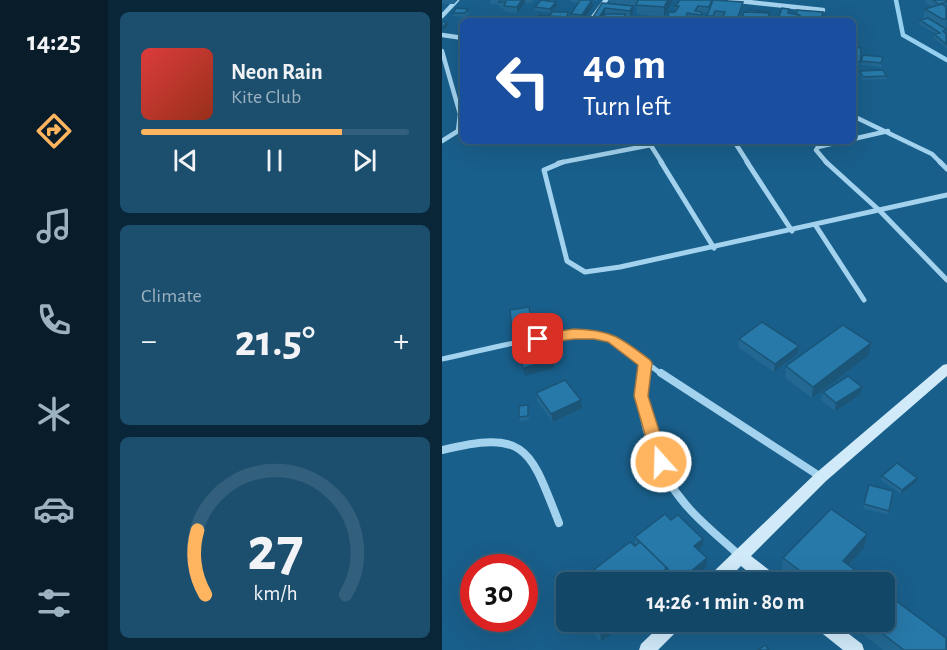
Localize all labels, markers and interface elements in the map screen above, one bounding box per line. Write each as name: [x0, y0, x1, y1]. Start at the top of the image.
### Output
text: 14:25: [27, 28, 81, 55]
icon: left: [484, 42, 562, 120]
text: 40 m: [583, 44, 666, 86]
text: Neon Rain: [231, 61, 323, 83]
text: Kite Club: [231, 87, 301, 107]
text: Turn left: [583, 93, 671, 120]
icon: directions: [33, 110, 75, 152]
icon: previous: [169, 144, 202, 177]
icon: pause: [258, 144, 291, 177]
icon: next: [348, 144, 381, 177]
icon: music: [33, 205, 75, 247]
text: Climate: [141, 286, 202, 306]
icon: phone: [33, 299, 75, 341]
pin: [512, 313, 563, 364]
text: 21.5°: [235, 319, 315, 364]
icon: arrive: [521, 322, 554, 355]
text: −: [141, 325, 157, 358]
text: +: [393, 325, 409, 358]
icon: climate: [33, 393, 75, 435]
position arrow: [629, 430, 693, 494]
icon: car: [33, 488, 75, 530]
text: 27: [247, 519, 303, 581]
speed limit sign: 30: [460, 554, 538, 632]
icon: filters: [33, 582, 75, 624]
text: km/h: [253, 583, 297, 604]
text: 14:26 · 1 min · 80 m: [646, 591, 805, 613]

